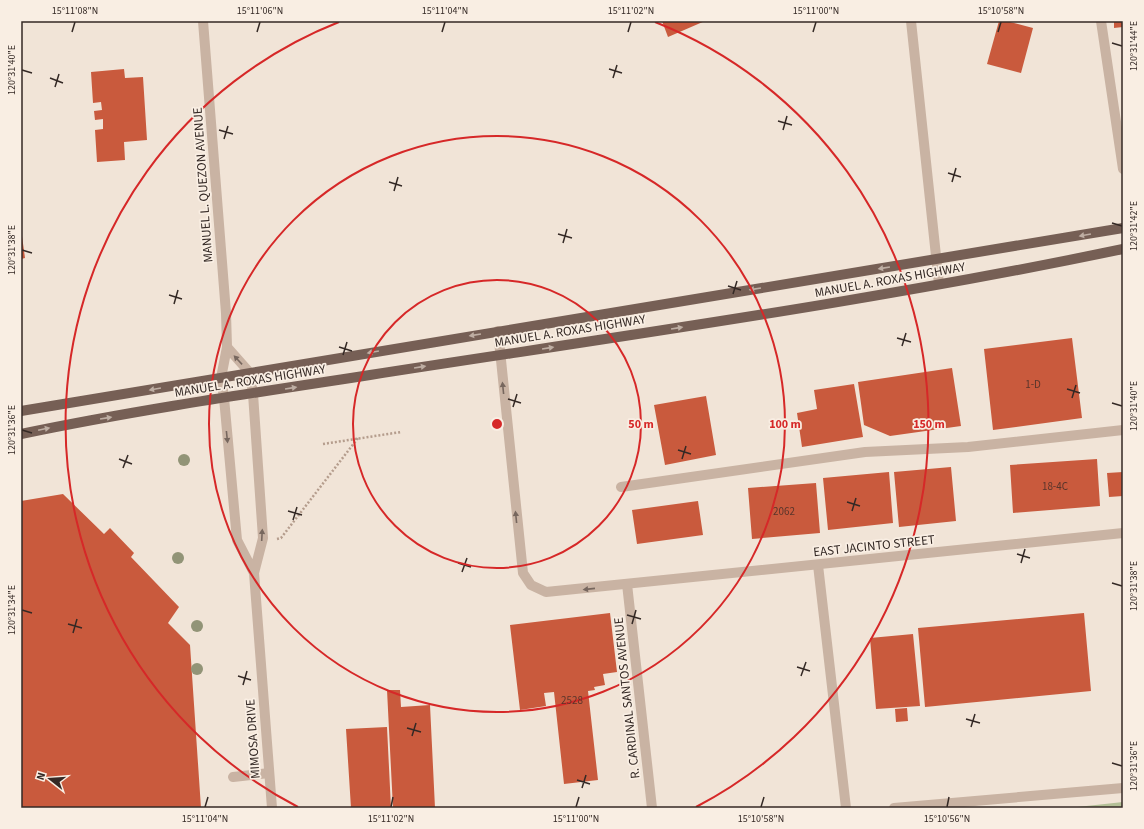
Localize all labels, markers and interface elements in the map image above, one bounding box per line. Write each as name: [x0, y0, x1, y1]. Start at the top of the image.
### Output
text: 15°11'08"N: [52, 4, 98, 18]
text: 15°11'06"N: [237, 4, 283, 18]
text: 15°11'04"N: [422, 4, 468, 18]
text: 15°11'02"N: [608, 4, 654, 18]
text: 15°11'00"N: [793, 4, 839, 18]
text: 15°10'58"N: [978, 4, 1024, 18]
text: 120°31'44"E: [1127, 21, 1141, 71]
text: 120°31'40"E: [5, 45, 19, 95]
street label: MANUEL L. QUEZON AVENUE: [189, 107, 217, 263]
text: 120°31'42"E: [1127, 201, 1141, 251]
text: 120°31'38"E: [5, 225, 19, 275]
one-way arrow: [1078, 232, 1091, 238]
street label: MANUEL A. ROXAS HIGHWAY: [813, 258, 968, 302]
one-way arrow: [878, 266, 890, 272]
one-way arrow: [749, 286, 762, 292]
street label: MANUEL A. ROXAS HIGHWAY: [493, 310, 648, 352]
one-way arrow: [671, 325, 683, 331]
one-way arrow: [469, 332, 481, 338]
one-way arrow: [542, 344, 554, 350]
one-way arrow: [366, 349, 379, 355]
one-way arrow: [234, 355, 243, 365]
street label: MANUEL A. ROXAS HIGHWAY: [173, 360, 328, 402]
one-way arrow: [414, 364, 426, 370]
house number: 1-D: [1025, 377, 1041, 392]
text: 120°31'40"E: [1127, 381, 1141, 431]
one-way arrow: [500, 382, 506, 394]
one-way arrow: [285, 384, 298, 390]
one-way arrow: [149, 386, 161, 392]
text: 120°31'36"E: [5, 405, 19, 455]
one-way arrow: [100, 415, 112, 421]
text: 50 m: [628, 416, 654, 433]
text: 100 m: [769, 416, 801, 433]
text: 150 m: [913, 416, 945, 433]
centre of rings: [490, 417, 504, 431]
one-way arrow: [38, 426, 50, 432]
one-way arrow: [224, 431, 230, 443]
house number: 18-4C: [1042, 479, 1068, 494]
house number: 2062: [773, 504, 795, 519]
one-way arrow: [513, 511, 519, 523]
one-way arrow: [259, 528, 265, 541]
street label: EAST JACINTO STREET: [812, 531, 936, 561]
text: 120°31'38"E: [1127, 561, 1141, 611]
text: 120°31'34"E: [5, 585, 19, 635]
one-way arrow: [583, 585, 595, 592]
street label: R. CARDINAL SANTOS AVENUE: [610, 616, 644, 780]
house number: 2528: [561, 693, 583, 708]
street label: MIMOSA DRIVE: [241, 698, 265, 779]
text: 120°31'36"E: [1127, 741, 1141, 791]
north arrow: [30, 759, 70, 799]
text: N: [33, 771, 49, 782]
text: 15°11'04"N: [182, 812, 228, 826]
text: 15°11'02"N: [368, 812, 414, 826]
text: 15°11'00"N: [553, 812, 599, 826]
text: 15°10'58"N: [738, 812, 784, 826]
text: 15°10'56"N: [924, 812, 970, 826]

